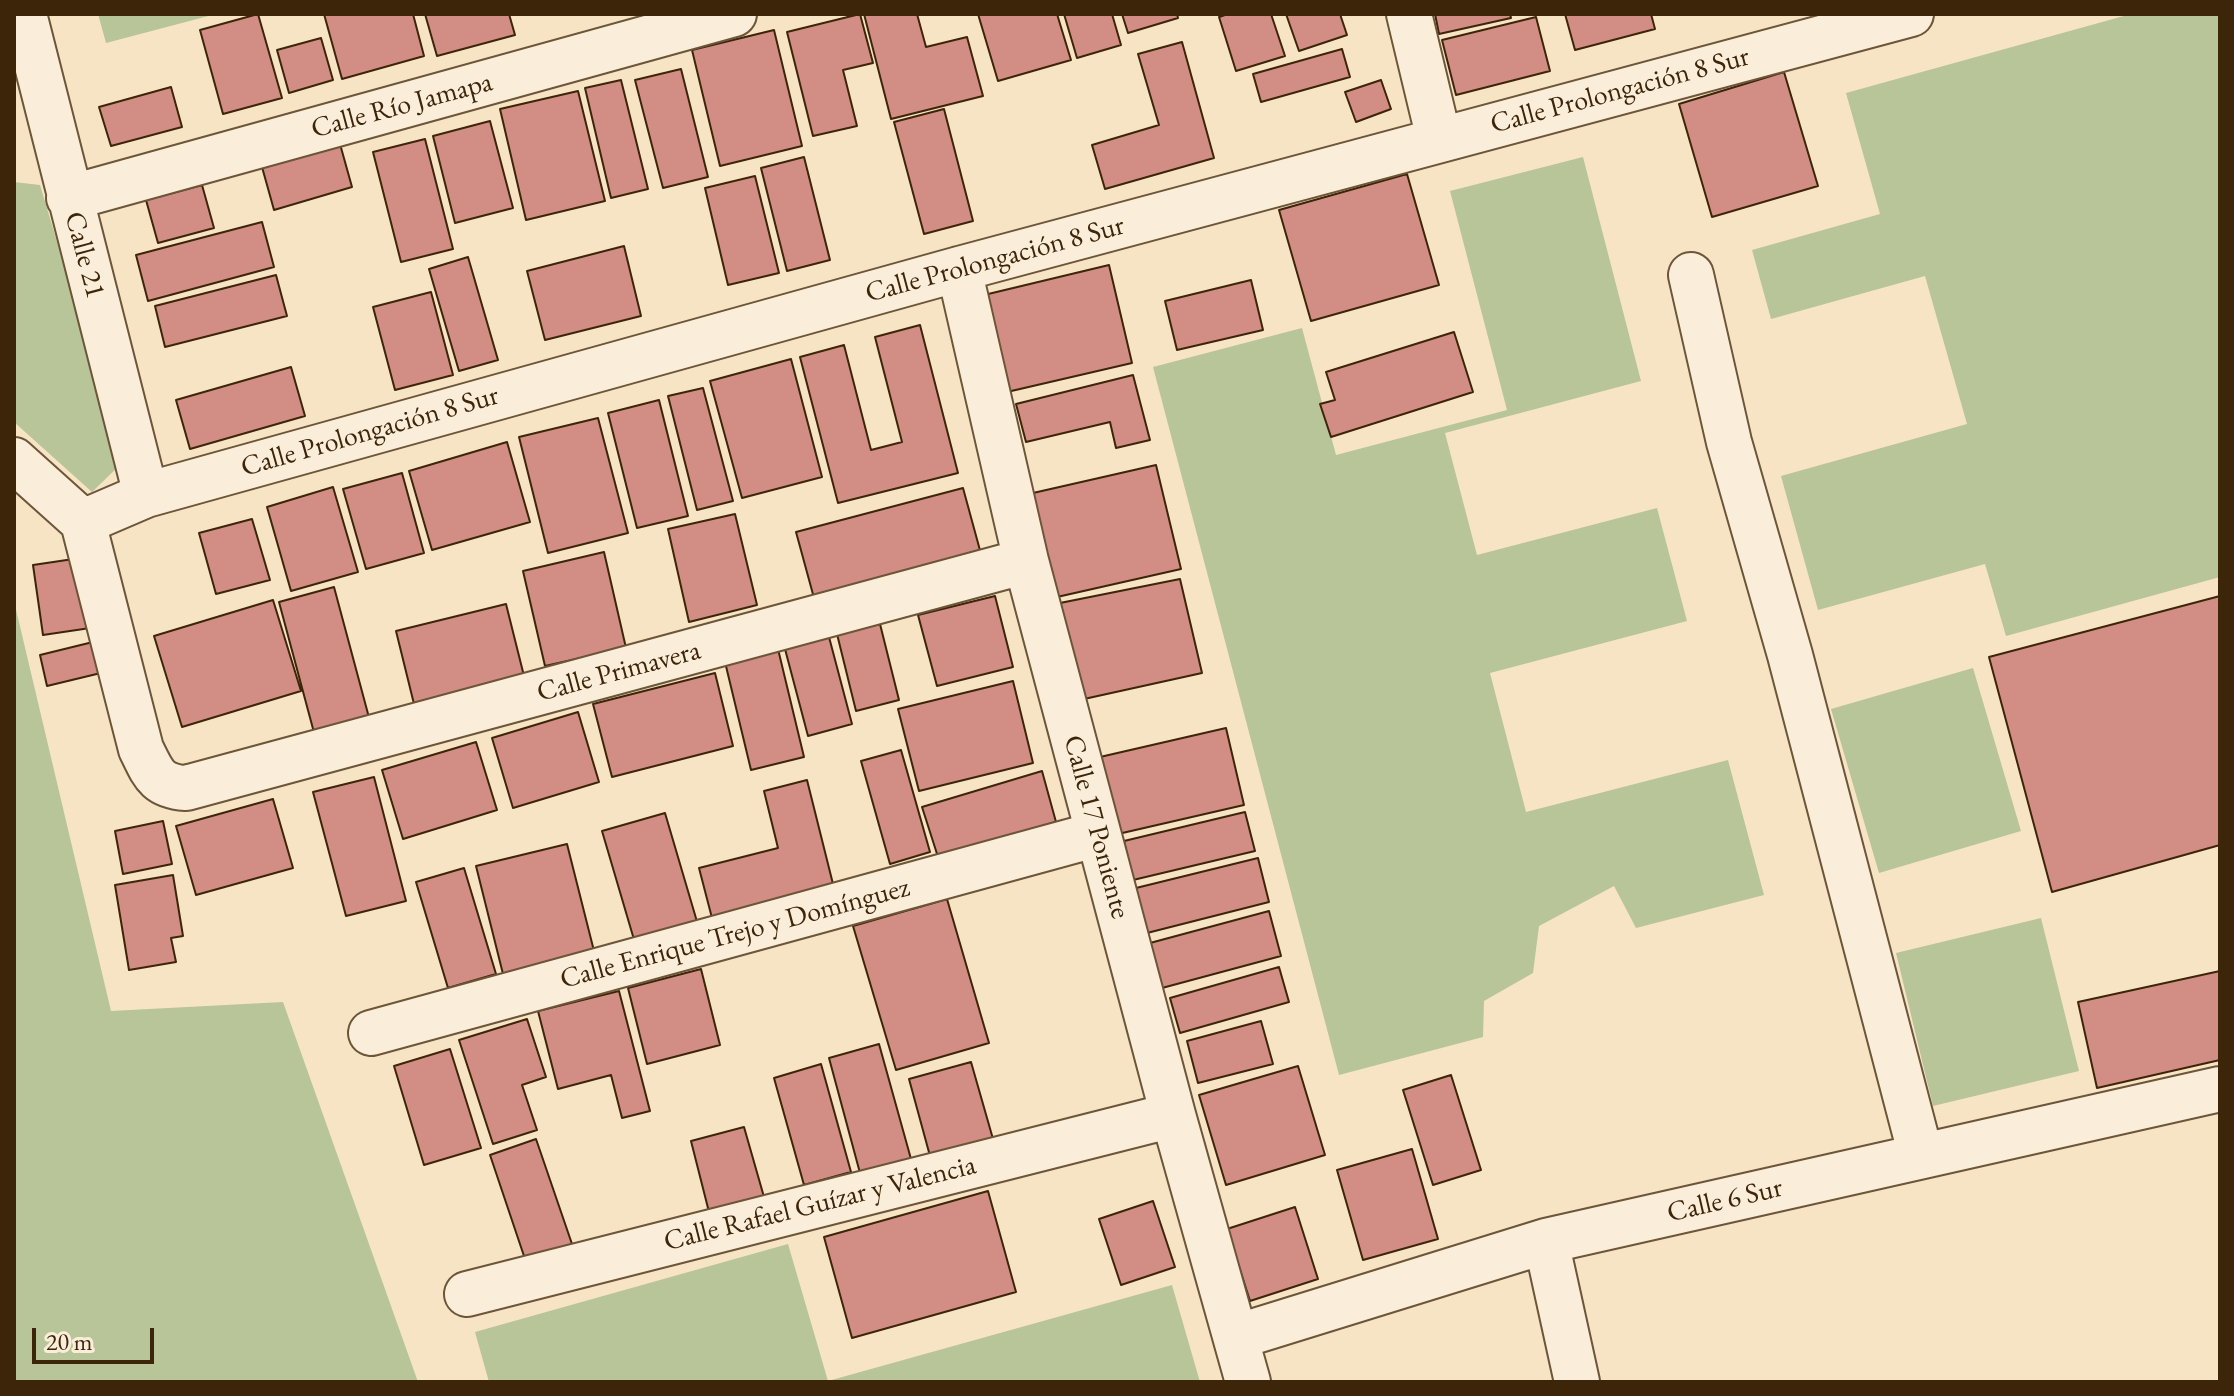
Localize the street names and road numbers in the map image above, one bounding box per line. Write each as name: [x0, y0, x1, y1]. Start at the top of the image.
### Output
street label: Calle Prolongación 8 Sur: [1487, 40, 1753, 142]
street label: Calle Río Jamapa: [308, 66, 496, 146]
street label: Calle 21: [56, 208, 112, 302]
street label: Calle Prolongación 8 Sur: [862, 209, 1128, 311]
street label: Calle Prolongación 8 Sur: [237, 379, 503, 485]
street label: Calle Primavera: [533, 634, 705, 710]
street label: Calle 17 Poniente: [1055, 732, 1137, 922]
street label: Calle Enrique Trejo y Domínguez: [557, 871, 913, 997]
street label: Calle Rafael Guízar y Valencia: [661, 1149, 979, 1259]
street label: Calle 6 Sur: [1664, 1171, 1786, 1231]

